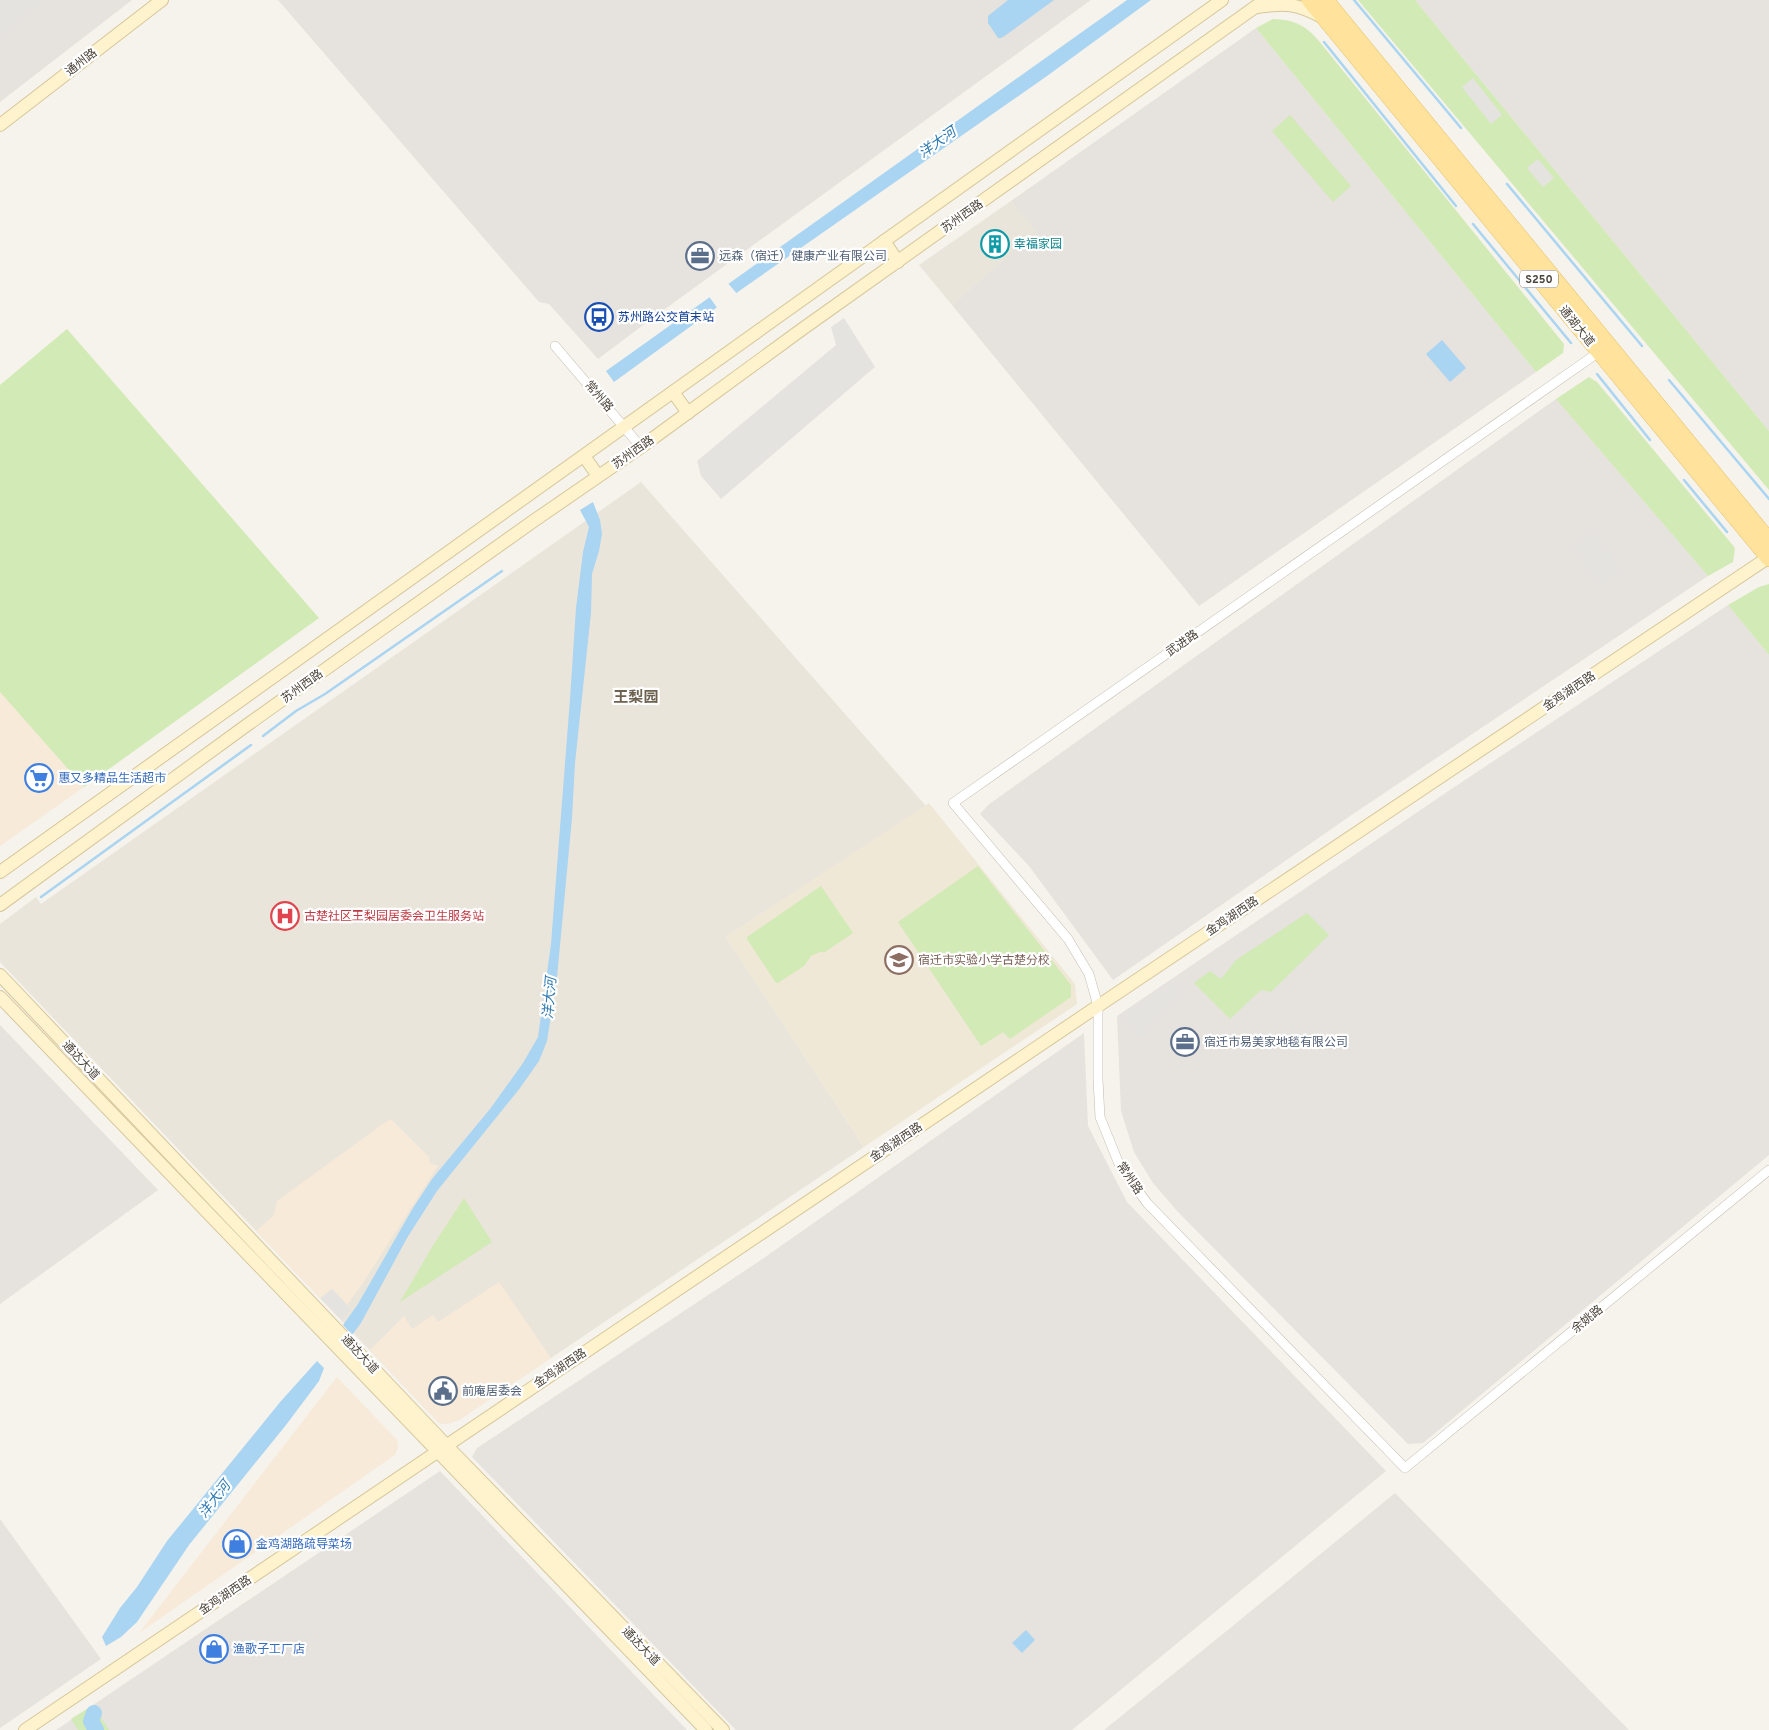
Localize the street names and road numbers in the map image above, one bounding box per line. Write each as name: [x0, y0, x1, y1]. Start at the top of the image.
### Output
street label: 通州路: [63, 45, 101, 80]
street label: 苏州西路: [938, 196, 987, 237]
road number: S250: [1520, 270, 1558, 288]
street label: 通湖大道: [1555, 303, 1598, 350]
street label: 常州路: [580, 378, 616, 415]
street label: 苏州西路: [609, 432, 658, 473]
street label: 武进路: [1163, 627, 1202, 661]
street label: 苏州西路: [278, 666, 327, 707]
street label: 金鸡湖西路: [1540, 668, 1599, 715]
street label: 金鸡湖西路: [1203, 893, 1262, 940]
street label: 通达大道: [58, 1038, 102, 1084]
street label: 金鸡湖西路: [867, 1119, 926, 1166]
street label: 常州路: [1112, 1159, 1146, 1198]
street label: 余姚路: [1569, 1302, 1607, 1337]
street label: 通达大道: [337, 1332, 381, 1378]
street label: 金鸡湖西路: [531, 1345, 590, 1392]
street label: 金鸡湖西路: [196, 1572, 255, 1619]
street label: 通达大道: [618, 1624, 663, 1670]

